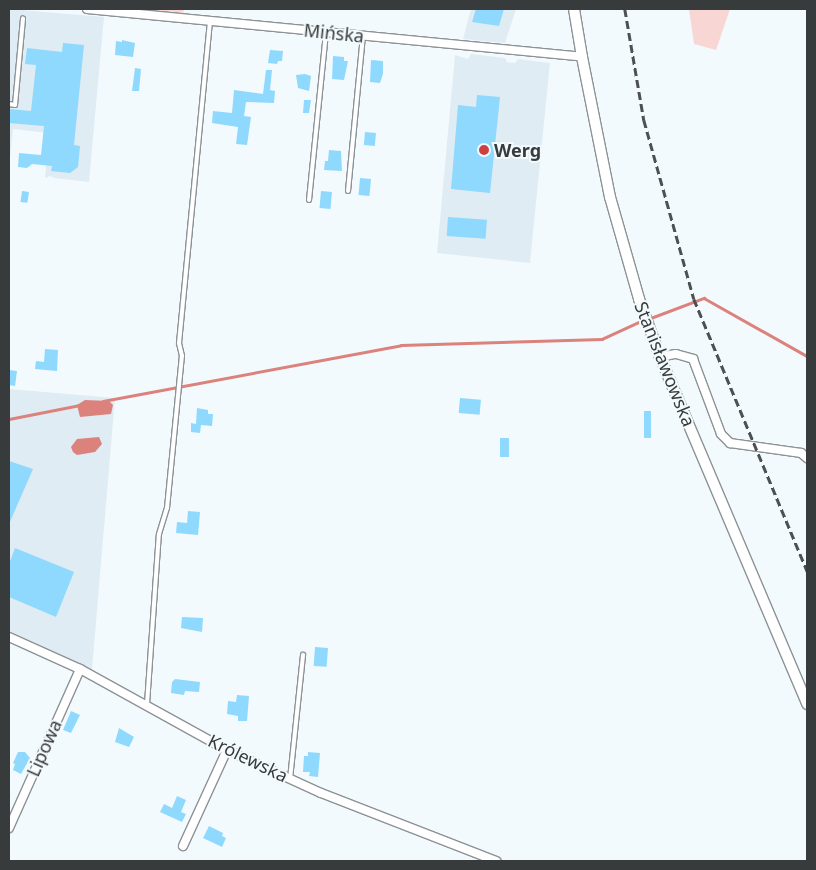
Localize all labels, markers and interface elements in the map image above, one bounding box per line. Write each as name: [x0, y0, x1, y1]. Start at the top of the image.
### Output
street label: Mińska: [303, 19, 365, 47]
place label: Werg: [494, 139, 541, 161]
marker: Werg: [478, 144, 490, 156]
street label: Stanisławowska: [630, 298, 700, 430]
street label: Lipowa: [22, 716, 66, 780]
street label: Królewska: [205, 729, 291, 787]

